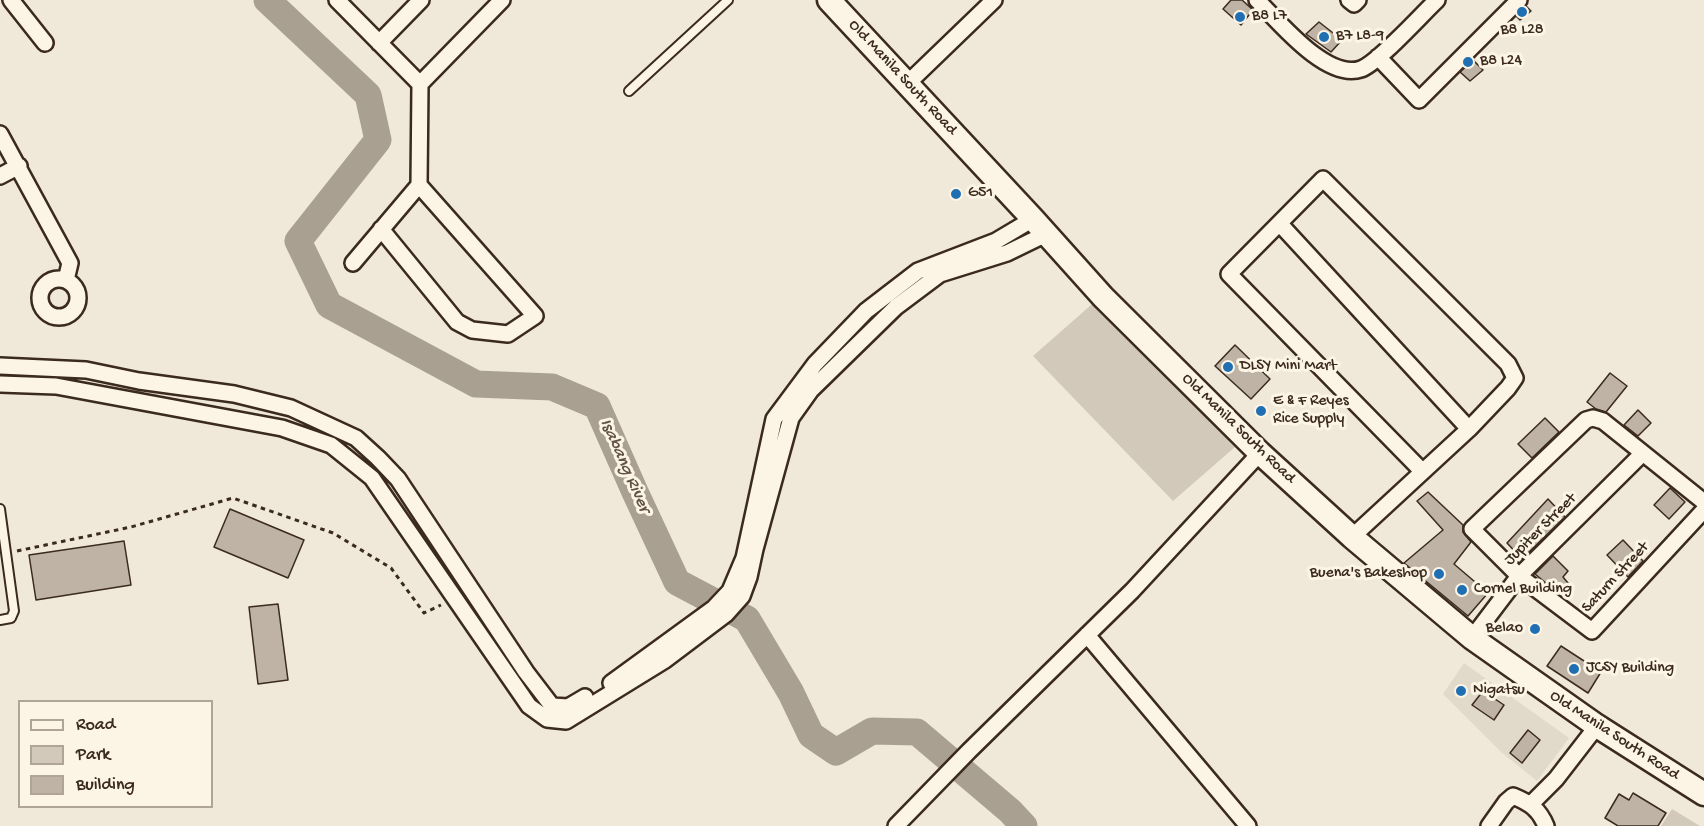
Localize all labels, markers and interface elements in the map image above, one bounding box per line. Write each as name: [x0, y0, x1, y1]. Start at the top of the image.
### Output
marker: B8 L28: [1515, 5, 1529, 19]
place label: B8 L7: [1252, 7, 1287, 27]
marker: B8 L7: [1233, 10, 1247, 24]
street label: Old Manila South Road: [844, 16, 960, 140]
place label: B8 L28: [1500, 21, 1544, 41]
place label: B7 L8-9: [1336, 27, 1384, 47]
marker: B7 L8-9: [1317, 30, 1331, 44]
place label: B8 L24: [1480, 52, 1522, 72]
marker: B8 L24: [1461, 55, 1475, 69]
place label: G51: [968, 184, 993, 204]
marker: G51: [949, 187, 963, 201]
place label: DLSY Mini Mart: [1240, 357, 1337, 377]
marker: DLSY Mini Mart: [1221, 360, 1235, 374]
street label: Old Manila South Road: [1177, 370, 1299, 488]
place label: E & F Reyes Rice Supply: [1273, 392, 1349, 430]
marker: E & F Reyes Rice Supply: [1254, 404, 1268, 418]
water label: Isabang River: [594, 416, 654, 516]
street label: Jupiter Street: [1501, 490, 1581, 570]
street label: Saturn Street: [1578, 539, 1654, 617]
place label: Buena's Bakeshop: [1310, 564, 1427, 584]
marker: Buena's Bakeshop: [1432, 567, 1446, 581]
place label: Cornel Building: [1474, 580, 1572, 600]
marker: Cornel Building: [1455, 583, 1469, 597]
place label: Belao: [1486, 619, 1523, 639]
marker: Belao: [1528, 622, 1542, 636]
place label: JCSY Building: [1586, 659, 1674, 679]
marker: JCSY Building: [1567, 662, 1581, 676]
place label: Nigatsu: [1473, 681, 1525, 701]
marker: Nigatsu: [1454, 684, 1468, 698]
street label: Old Manila South Road: [1546, 687, 1682, 785]
legend: [18, 700, 213, 808]
text: Road: [76, 715, 115, 736]
text: Park: [76, 745, 110, 766]
text: Building: [76, 775, 135, 796]

